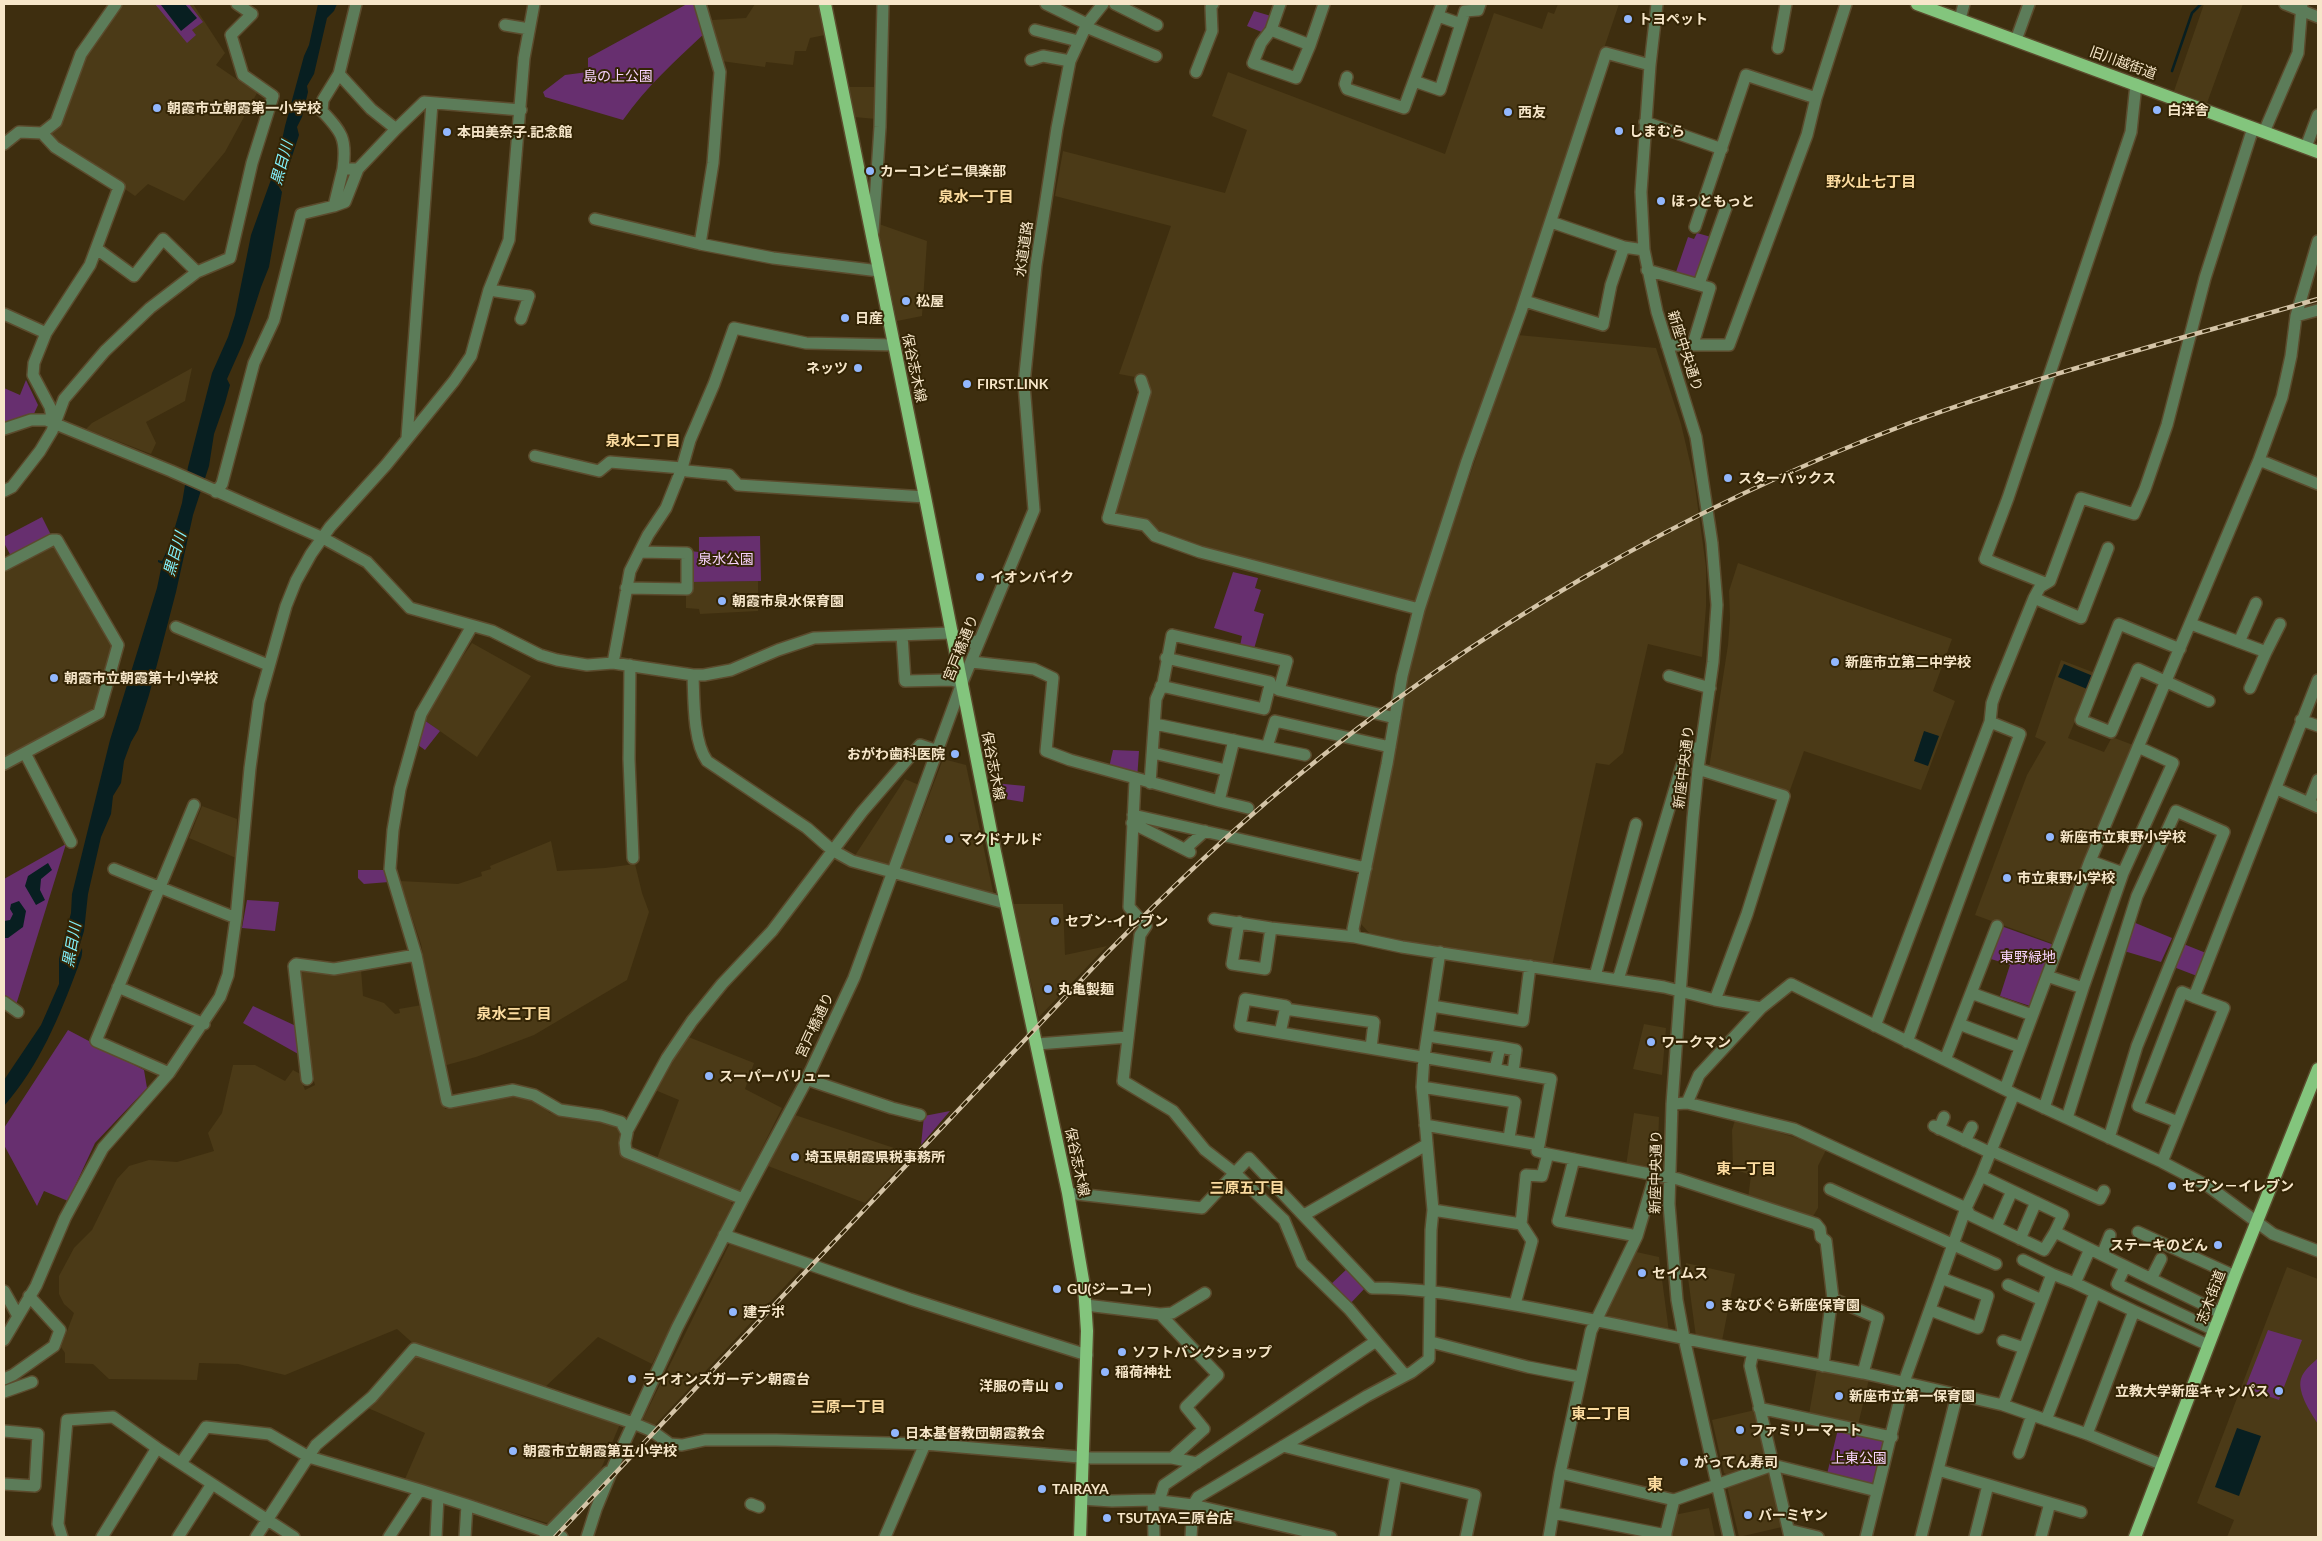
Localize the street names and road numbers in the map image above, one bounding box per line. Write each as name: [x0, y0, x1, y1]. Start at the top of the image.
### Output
street label: 旧川越街道: [2087, 43, 2159, 83]
street label: 水道道路: [1012, 220, 1036, 278]
street label: 新座中央通り: [1664, 308, 1706, 394]
street label: 保谷志木線: [899, 332, 929, 404]
street label: 宮戸橋通り: [940, 612, 982, 684]
street label: 新座中央通り: [1671, 724, 1697, 810]
street label: 保谷志木線: [978, 730, 1008, 802]
street label: 宮戸橋通り: [793, 990, 837, 1060]
street label: 保谷志木線: [1062, 1126, 1092, 1198]
street label: 新座中央通り: [1647, 1130, 1665, 1214]
street label: 志木街道: [2193, 1268, 2229, 1326]

